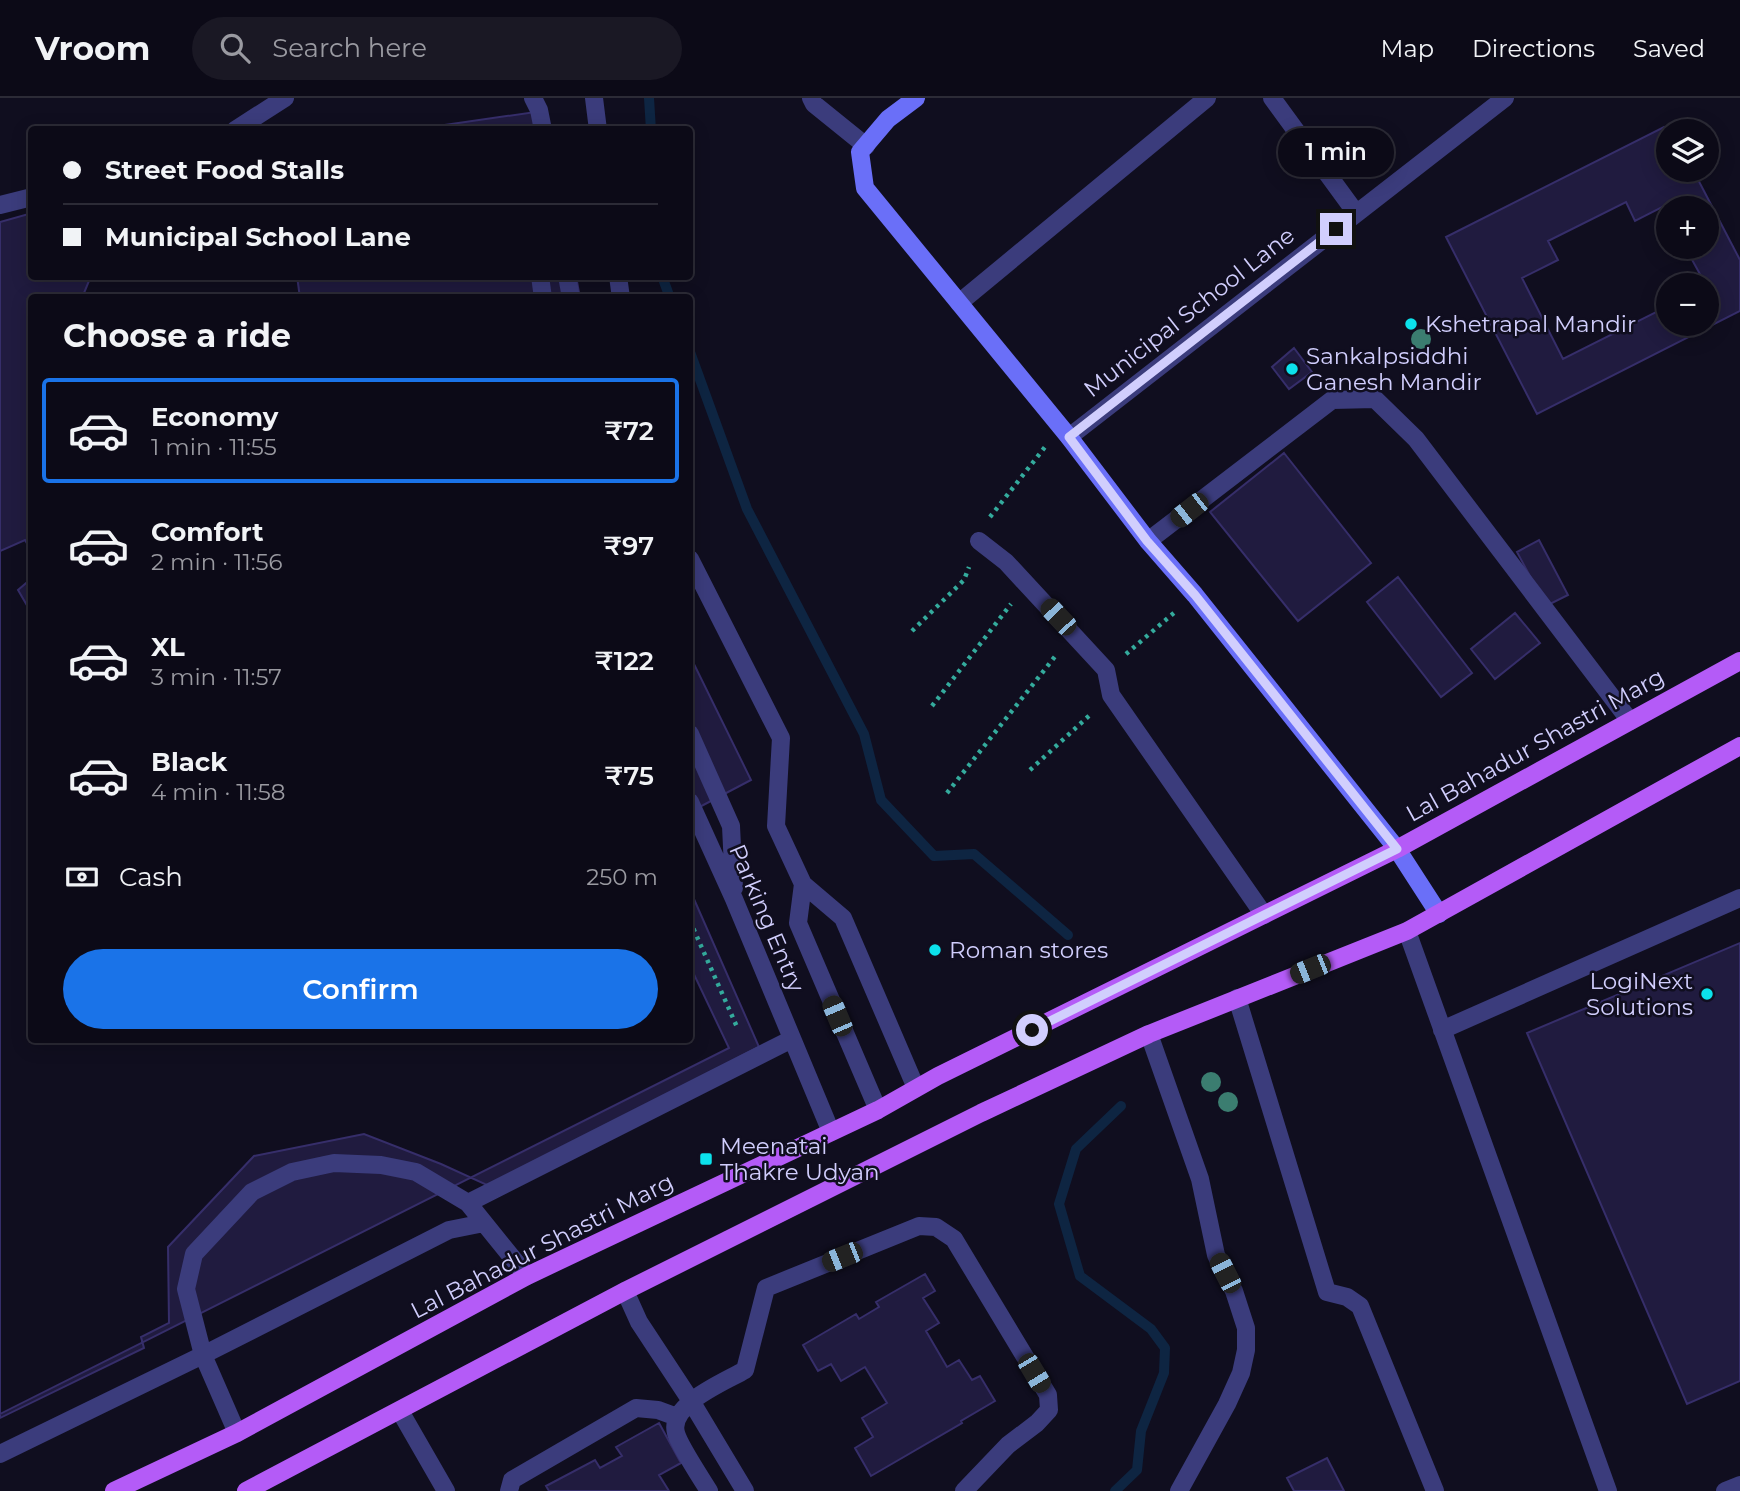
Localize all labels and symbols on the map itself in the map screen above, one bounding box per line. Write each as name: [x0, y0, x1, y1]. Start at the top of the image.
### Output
callout: 1 min: [1278, 128, 1394, 176]
route end: [1320, 213, 1352, 245]
street label: Municipal School Lane: [1078, 221, 1300, 403]
place label: Kshetrapal Mandir: [1425, 310, 1636, 338]
marker: Kshetrapal Mandir: [1403, 316, 1419, 332]
place label: Sankalpsiddhi Ganesh Mandir: [1306, 342, 1482, 396]
marker: Sankalpsiddhi Ganesh Mandir: [1284, 361, 1300, 377]
car: [1166, 489, 1213, 531]
car: [1036, 594, 1081, 640]
street label: Lal Bahadur Shastri Marg: [1401, 662, 1669, 828]
street label: Parking Entry: [723, 840, 811, 997]
place label: Roman stores: [949, 936, 1108, 964]
marker: Roman stores: [927, 942, 943, 958]
car: [1287, 951, 1334, 987]
place label: LogiNext Solutions: [1586, 967, 1693, 1021]
marker: LogiNext Solutions: [1699, 986, 1715, 1002]
car: [820, 993, 855, 1039]
route start: [1016, 1014, 1048, 1046]
place label: Meenatai Thakre Udyan: [720, 1132, 880, 1186]
marker: Meenatai Thakre Udyan: [698, 1151, 714, 1167]
street label: Lal Bahadur Shastri Marg: [406, 1167, 678, 1325]
car: [819, 1239, 866, 1275]
car: [1207, 1250, 1244, 1296]
car: [1015, 1350, 1054, 1396]

